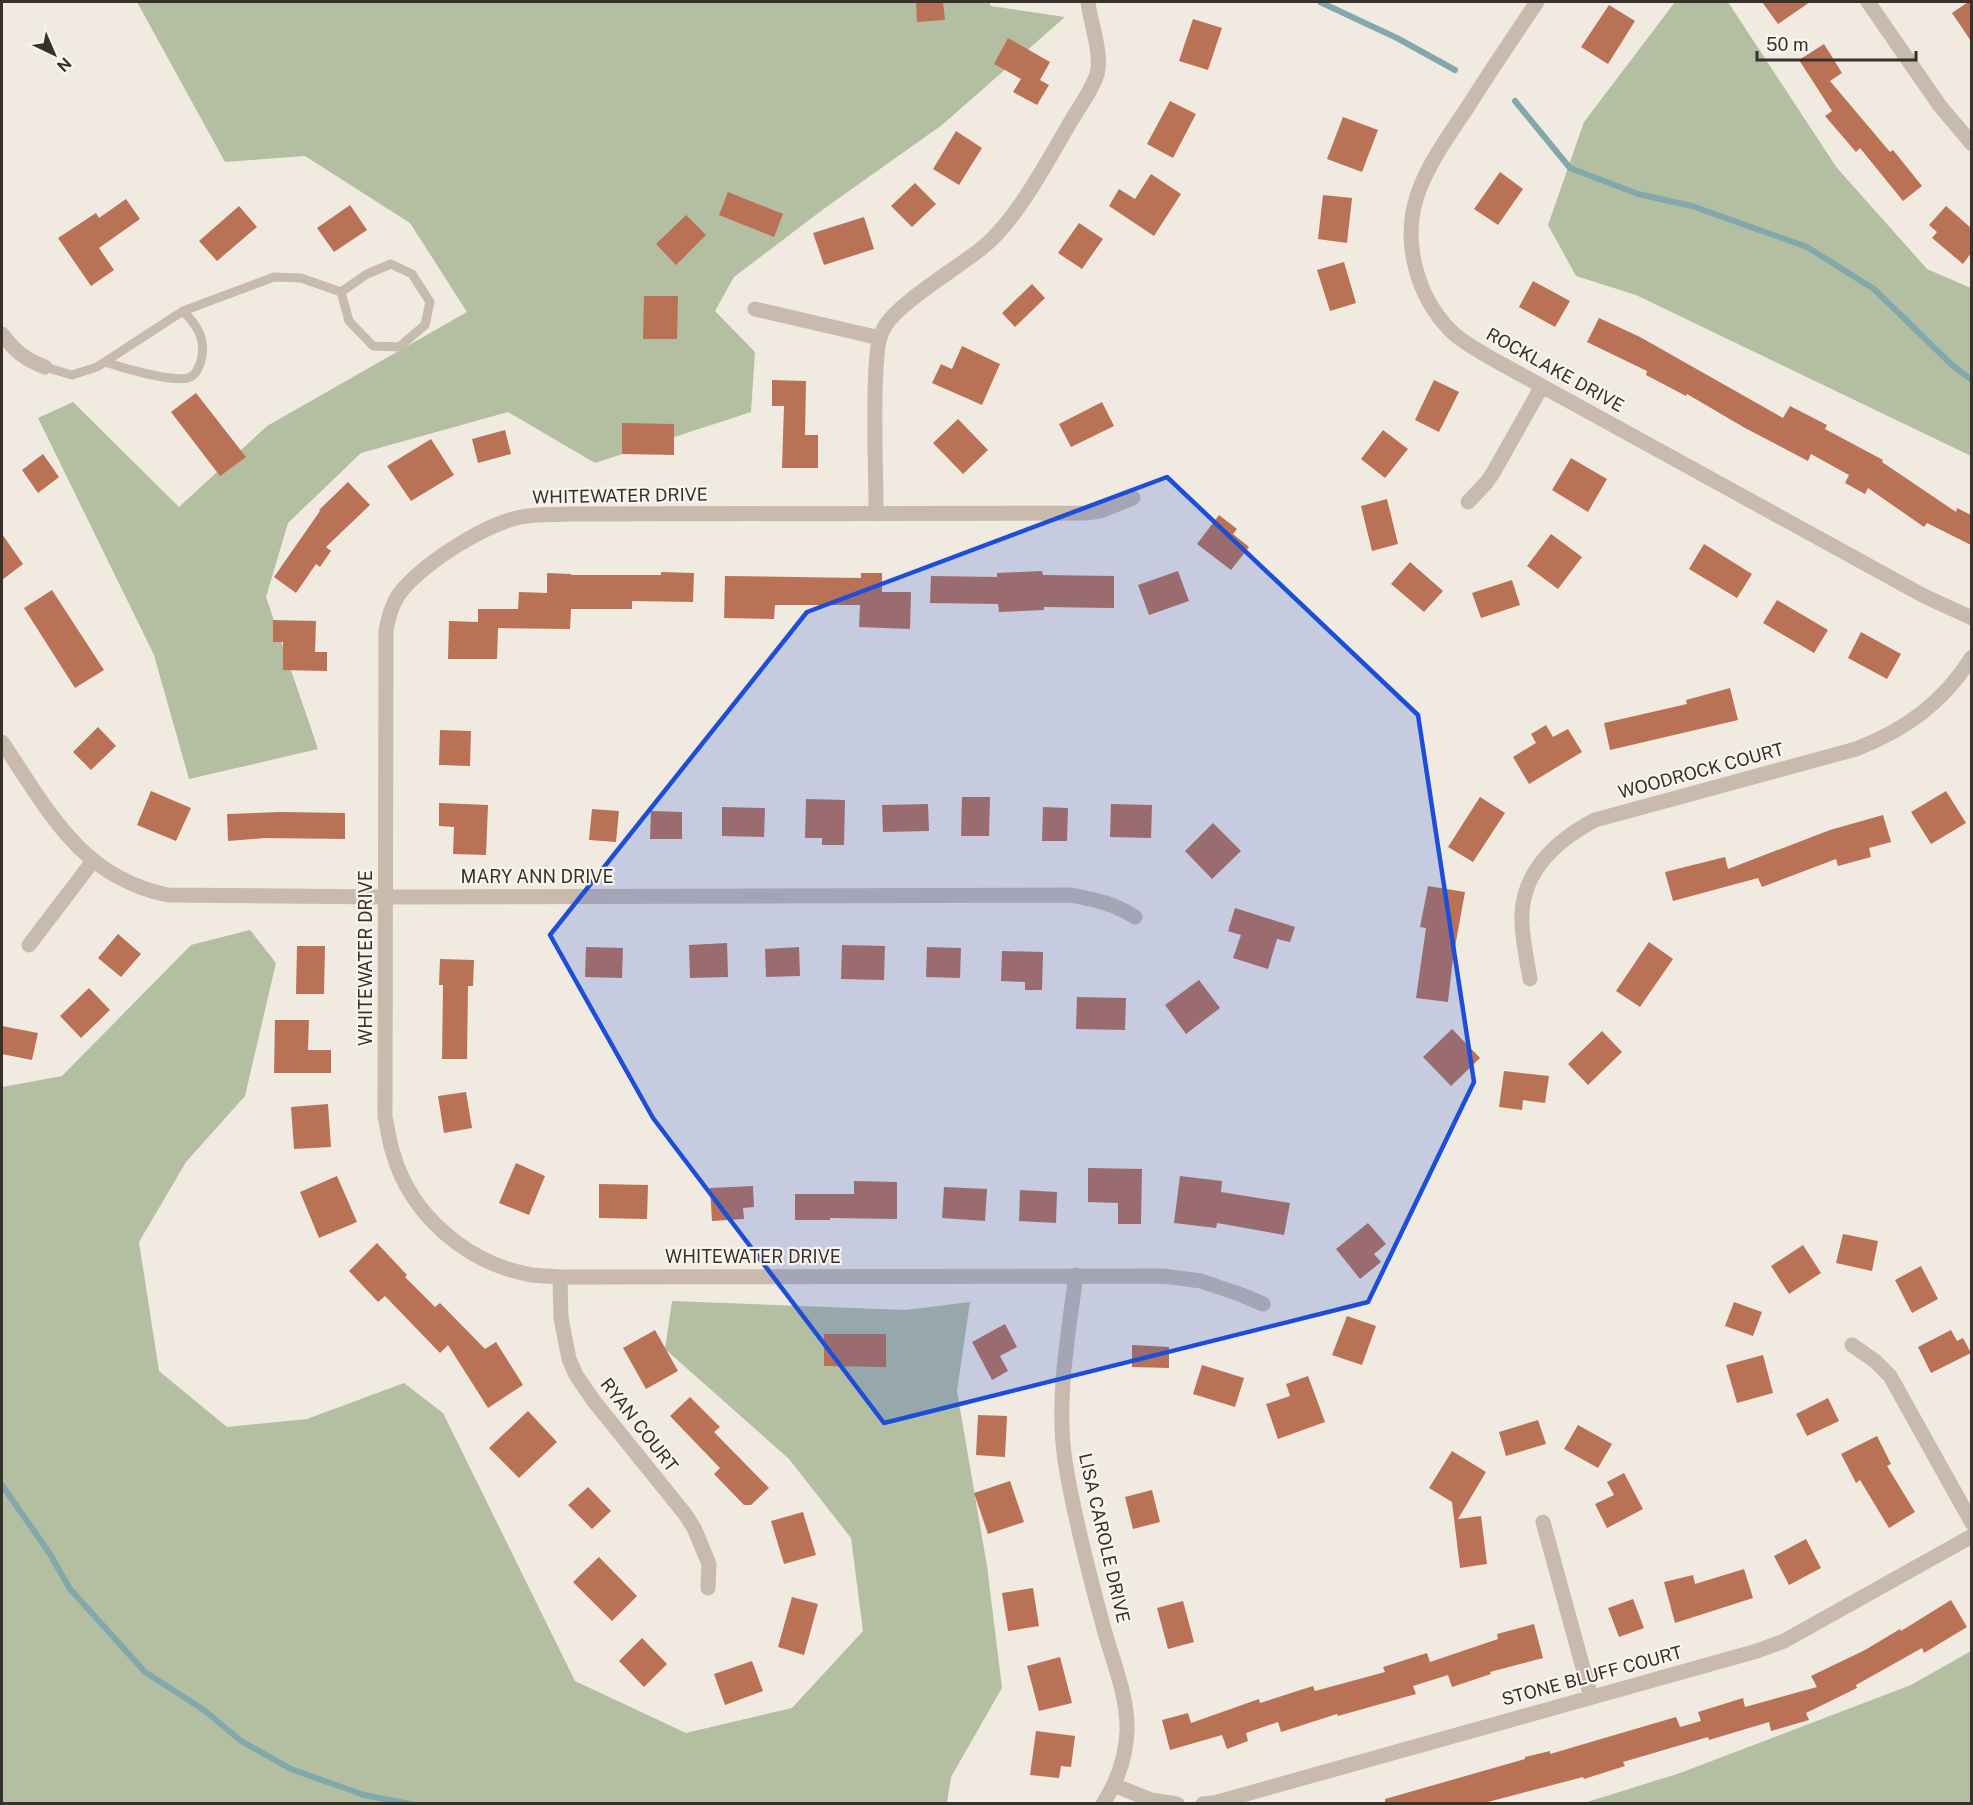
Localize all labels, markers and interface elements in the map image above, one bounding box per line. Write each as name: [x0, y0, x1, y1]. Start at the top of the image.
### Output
north arrow: [24, 24, 84, 84]
scale bar: [1757, 24, 1916, 62]
text: 50 m: [1766, 34, 1809, 55]
text: N: [53, 53, 75, 76]
street label: ROCKLAKE DRIVE: [1483, 323, 1628, 416]
street label: WHITEWATER DRIVE: [532, 483, 708, 508]
street label: WOODROCK COURT: [1616, 738, 1786, 803]
street label: MARY ANN DRIVE: [460, 866, 614, 887]
street label: WHITEWATER DRIVE: [355, 870, 376, 1046]
street label: WHITEWATER DRIVE: [665, 1246, 841, 1267]
street label: RYAN COURT: [596, 1374, 683, 1476]
street label: LISA CAROLE DRIVE: [1075, 1451, 1134, 1625]
street label: STONE BLUFF COURT: [1499, 1641, 1685, 1710]

